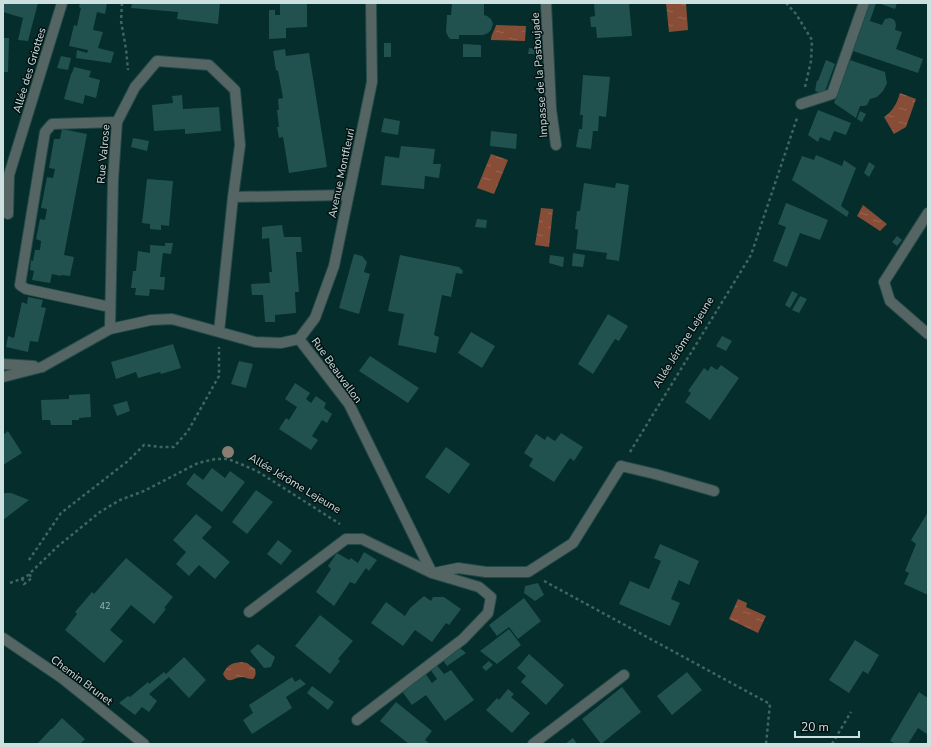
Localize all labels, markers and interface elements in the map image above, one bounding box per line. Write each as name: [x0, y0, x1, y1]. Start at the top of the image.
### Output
street label: Impasse de la Pastoujade: [528, 12, 551, 138]
street label: Allée des Griottes: [9, 26, 50, 115]
street label: Rue Valrose: [93, 124, 114, 184]
street label: Avenue Montfleuri: [325, 127, 358, 219]
street label: Allée Jérôme Lejeune: [649, 294, 718, 391]
street label: Rue Beauvallon: [308, 334, 366, 406]
street label: Allée Jérôme Lejeune: [246, 450, 344, 517]
house number: 42: [100, 600, 110, 612]
street label: Chemin Brunet: [48, 652, 116, 709]
scale bar: [795, 713, 859, 739]
text: 20 m: [801, 719, 829, 735]

